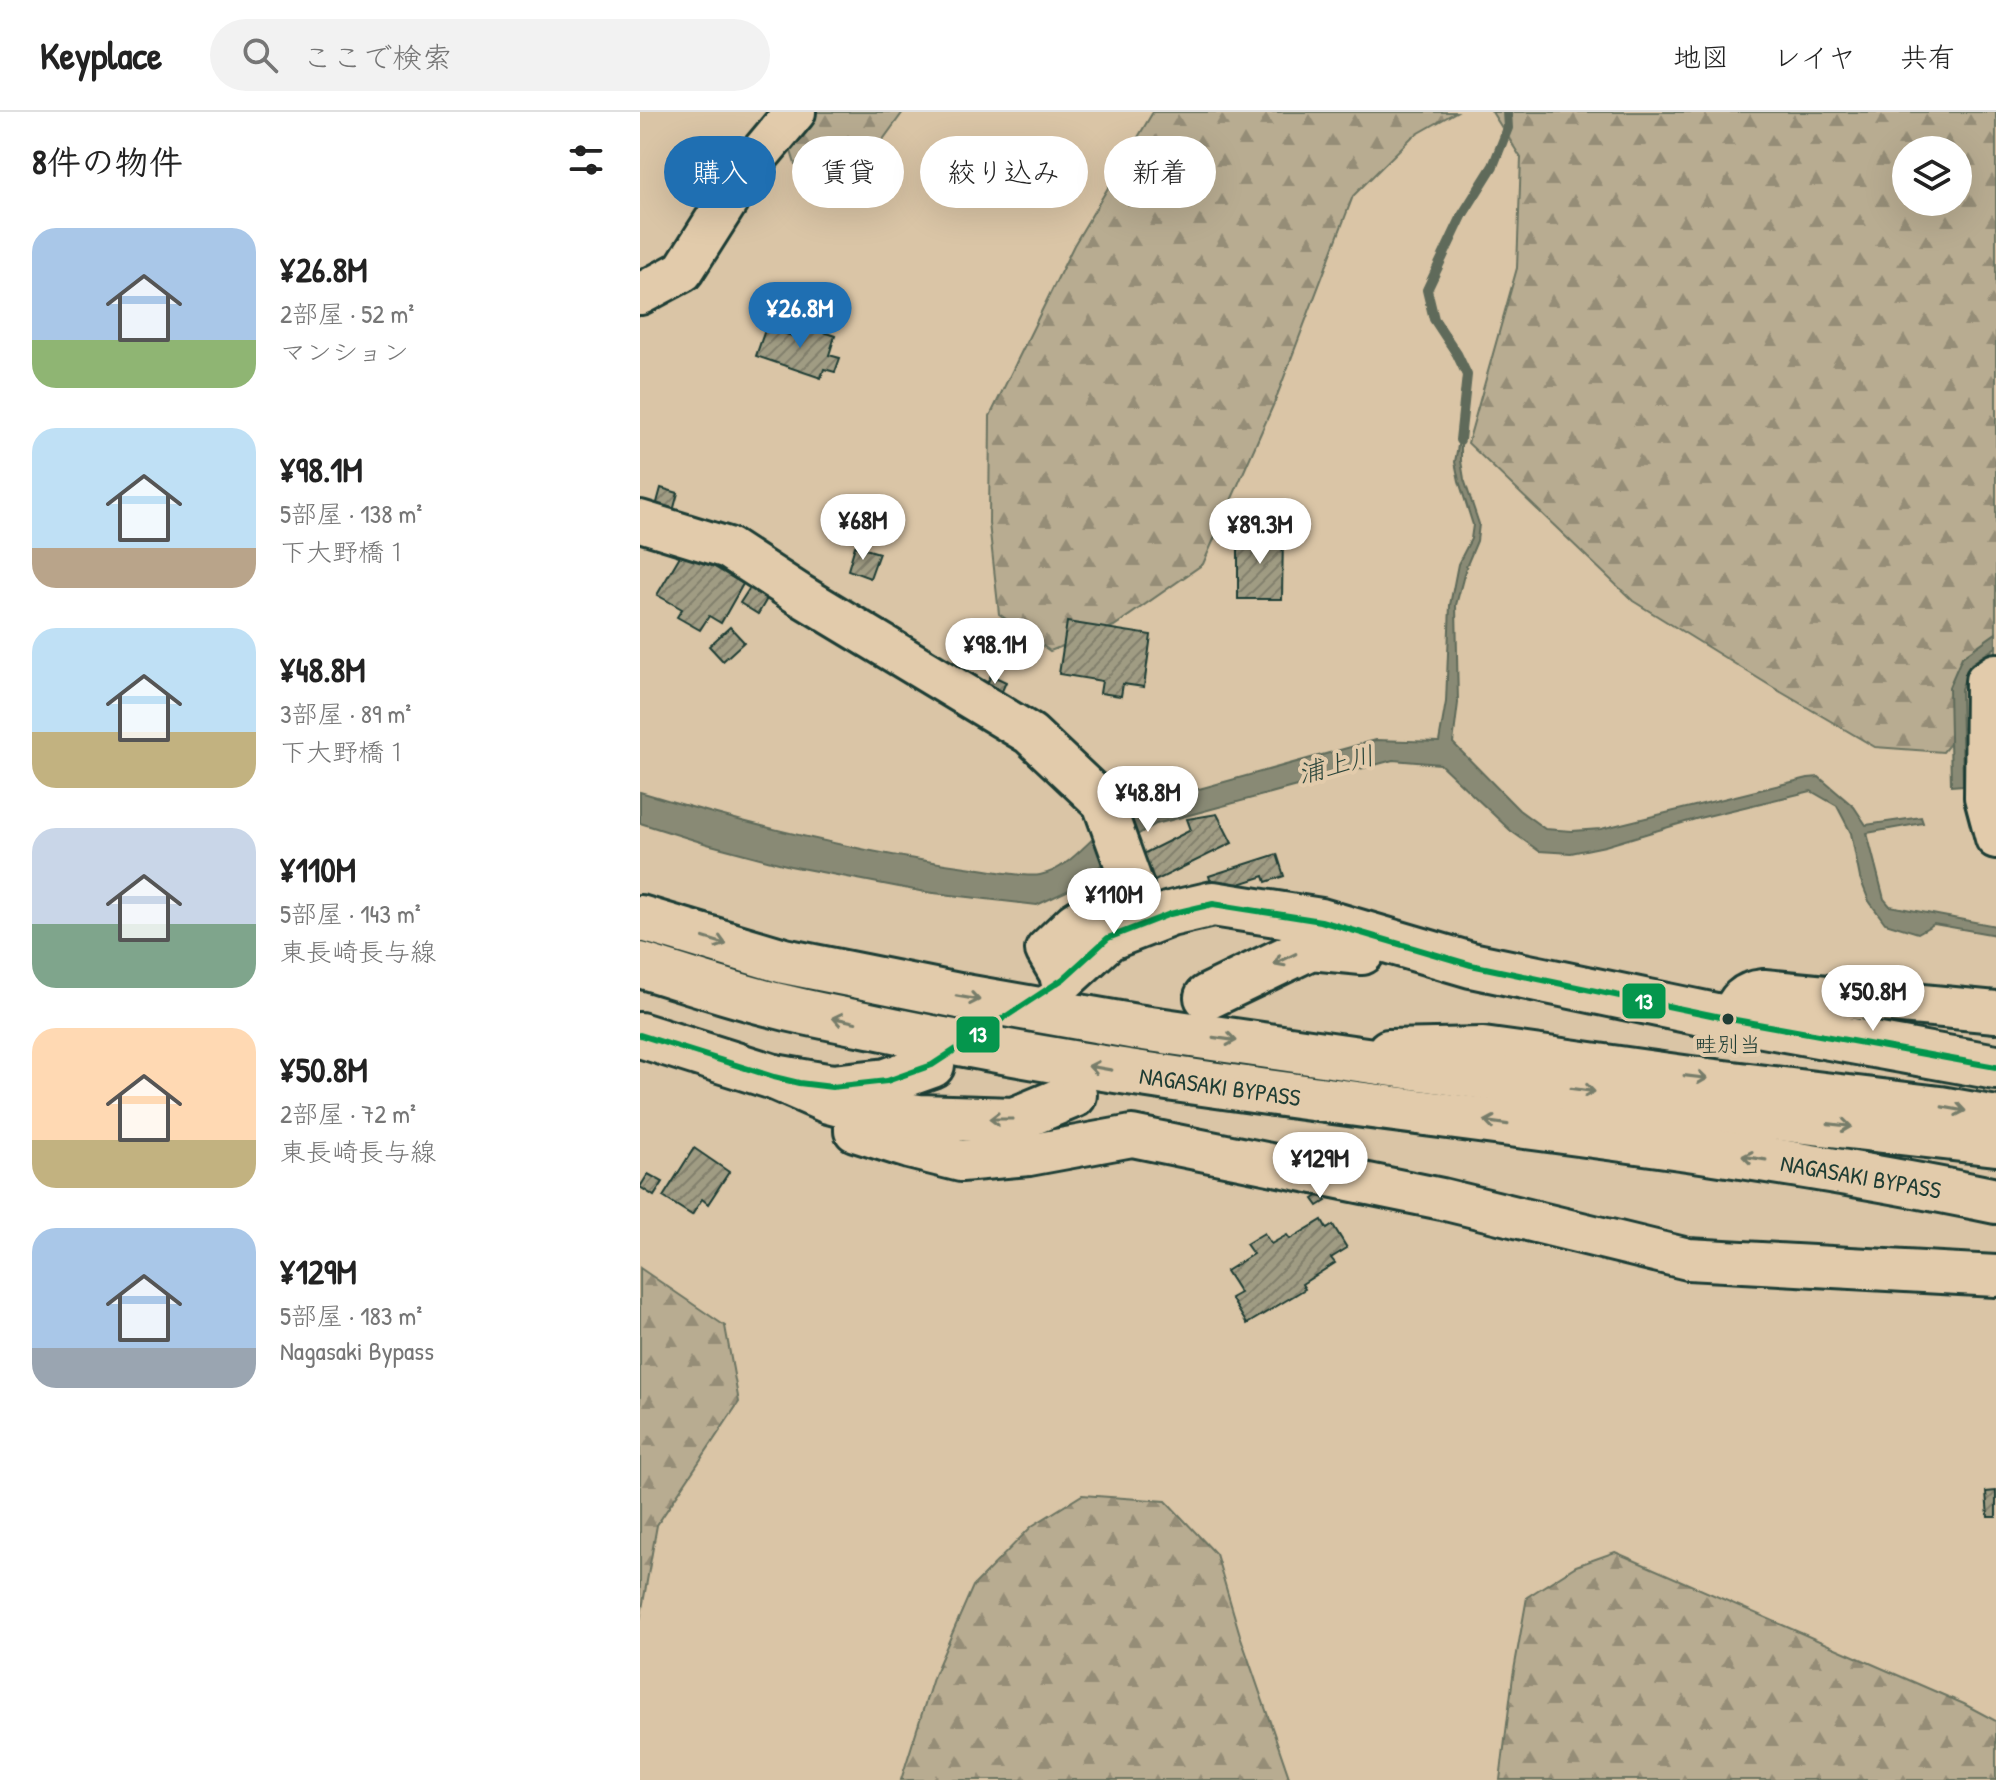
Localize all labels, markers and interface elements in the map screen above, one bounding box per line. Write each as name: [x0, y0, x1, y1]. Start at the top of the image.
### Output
search box: [210, 19, 770, 91]
text: Keyplace: [40, 29, 162, 81]
icon: search: [238, 33, 282, 77]
text: ここで検索: [302, 37, 452, 77]
text: 地図: [1673, 38, 1729, 76]
text: レイヤ: [1773, 38, 1856, 76]
text: 共有: [1900, 38, 1956, 76]
chip: 購入: [664, 136, 776, 208]
chip: 賃貸: [792, 136, 904, 208]
chip: 絞り込み: [920, 136, 1088, 208]
chip: 新着: [1104, 136, 1216, 208]
map controls: [1892, 136, 1972, 216]
button: layers: [1892, 136, 1972, 216]
icon: filters: [564, 138, 608, 182]
text: 8件の物件: [32, 139, 183, 185]
text: ¥26.8M: [280, 247, 367, 293]
icon: home: [96, 260, 192, 356]
pin: ¥26.8M: [735, 282, 865, 350]
text: ¥26.8M: [767, 290, 833, 325]
text: 2部屋 · 52 m²: [280, 296, 414, 331]
text: マンション: [280, 334, 409, 369]
text: ¥98.1M: [280, 447, 363, 493]
icon: home: [96, 460, 192, 556]
pin: ¥68M: [816, 494, 910, 562]
text: 5部屋 · 138 m²: [280, 496, 422, 531]
pin: ¥89.3M: [1195, 498, 1325, 566]
text: ¥68M: [838, 502, 888, 537]
text: ¥89.3M: [1227, 506, 1293, 541]
text: 下大野橋１: [280, 534, 410, 569]
pin: ¥98.1M: [930, 618, 1060, 686]
text: ¥98.1M: [963, 626, 1027, 661]
text: ¥48.8M: [280, 647, 365, 693]
icon: home: [96, 660, 192, 756]
text: 3部屋 · 89 m²: [280, 696, 411, 731]
text: 下大野橋１: [280, 734, 410, 769]
water label: 浦上川: [1294, 737, 1378, 791]
pin: ¥48.8M: [1083, 766, 1213, 834]
text: ¥48.8M: [1115, 774, 1181, 809]
text: ¥110M: [280, 847, 356, 893]
icon: home: [96, 860, 192, 956]
pin: ¥110M: [1058, 868, 1170, 936]
text: ¥110M: [1085, 876, 1143, 911]
text: 5部屋 · 143 m²: [280, 896, 421, 931]
text: 東長崎長与線: [280, 934, 436, 969]
one-way arrow: [701, 934, 727, 949]
one-way arrow: [1274, 952, 1298, 967]
pin: ¥50.8M: [1808, 965, 1938, 1033]
text: ¥50.8M: [1839, 973, 1907, 1008]
line badge: 13: [1621, 982, 1667, 1020]
text: 13: [1635, 986, 1653, 1016]
one-way arrow: [955, 991, 980, 1006]
marker: 畦別当: [1720, 1011, 1736, 1027]
one-way arrow: [832, 1012, 858, 1027]
line badge: 13: [955, 1015, 1001, 1054]
text: 13: [969, 1019, 987, 1049]
place label: 畦別当: [1695, 1029, 1761, 1059]
one-way arrow: [1212, 1032, 1237, 1047]
text: ¥50.8M: [280, 1047, 368, 1093]
street label: NAGASAKI BYPASS: [1137, 1059, 1303, 1113]
icon: home: [96, 1060, 192, 1156]
one-way arrow: [1088, 1060, 1113, 1075]
one-way arrow: [1682, 1070, 1708, 1085]
one-way arrow: [1570, 1083, 1595, 1098]
text: 2部屋 · 72 m²: [280, 1096, 416, 1131]
one-way arrow: [1940, 1103, 1966, 1118]
one-way arrow: [988, 1111, 1015, 1127]
one-way arrow: [1484, 1115, 1509, 1130]
one-way arrow: [1826, 1117, 1853, 1132]
pin: ¥129M: [1264, 1132, 1376, 1200]
text: 東長崎長与線: [280, 1134, 436, 1169]
text: ¥129M: [1291, 1140, 1349, 1175]
street label: NAGASAKI BYPASS: [1778, 1146, 1944, 1206]
one-way arrow: [1742, 1150, 1767, 1165]
text: ¥129M: [280, 1249, 357, 1295]
icon: home: [96, 1260, 192, 1356]
text: 5部屋 · 183 m²: [280, 1298, 422, 1333]
text: Nagasaki Bypass: [280, 1333, 434, 1368]

